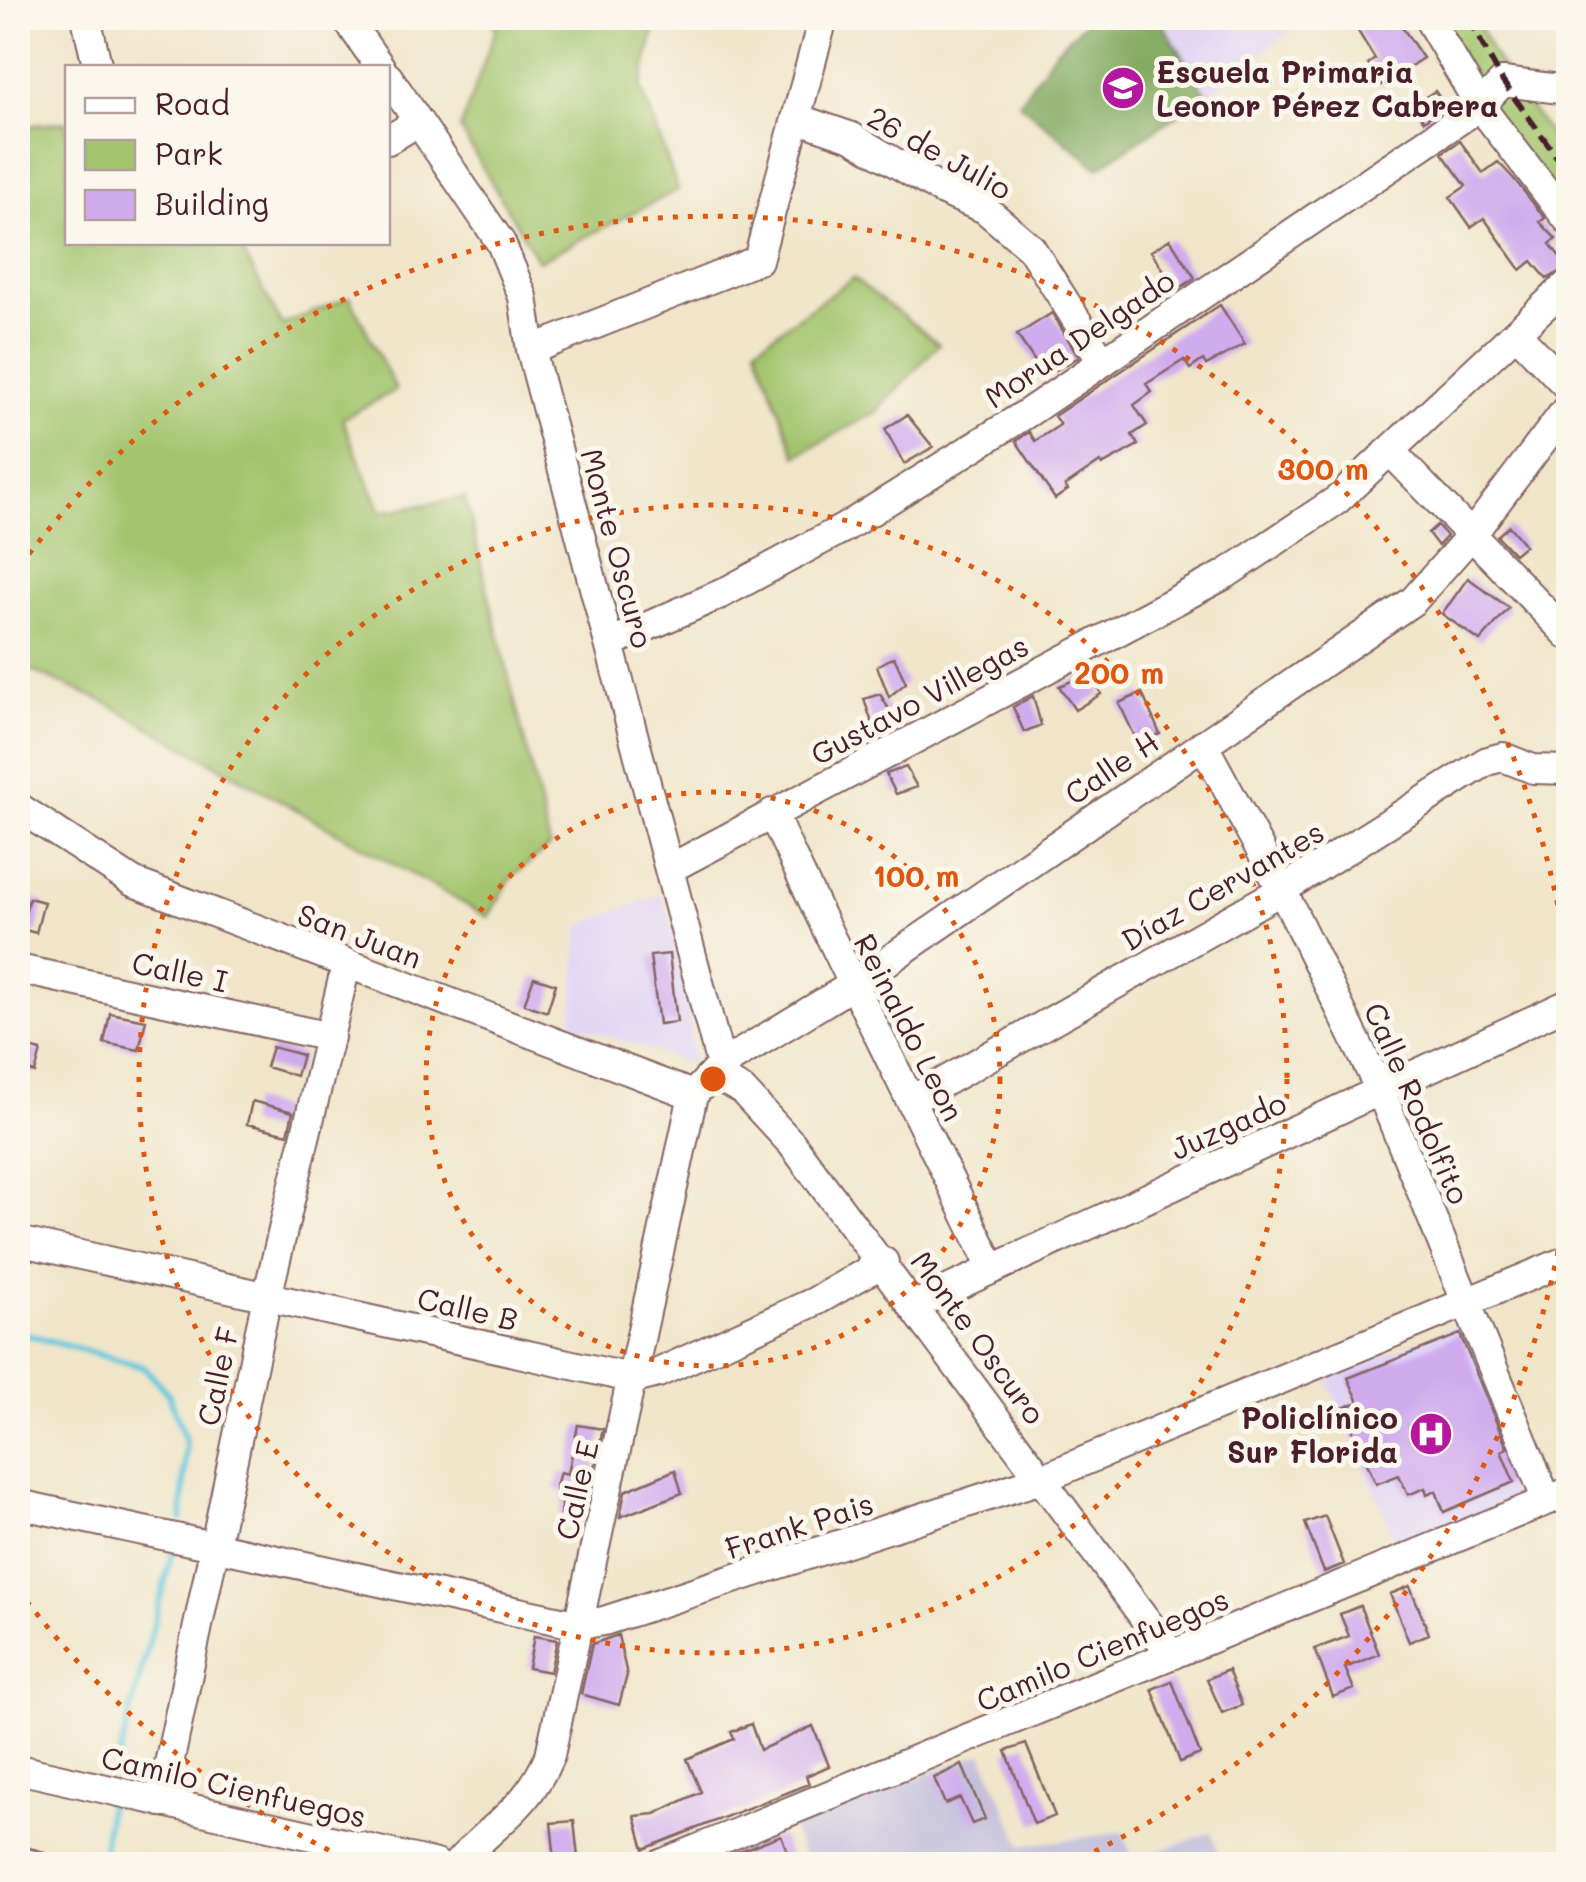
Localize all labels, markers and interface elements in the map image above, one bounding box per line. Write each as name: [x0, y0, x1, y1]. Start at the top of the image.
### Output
place label: Escuela Primaria Leonor Pérez Cabrera: [1156, 51, 1498, 125]
legend: [65, 65, 390, 245]
school or university icon: Escuela Primaria Leonor Pérez Cabrera: [1100, 65, 1146, 111]
text: Road: [155, 83, 230, 123]
street label: 26 de Julio: [861, 96, 1019, 208]
text: Park: [155, 133, 223, 173]
text: Building: [155, 183, 269, 223]
street label: Morua Delgado: [976, 260, 1182, 416]
street label: Monte Oscuro: [572, 444, 664, 652]
text: 300 m: [1277, 448, 1369, 488]
street label: Gustavo Villegas: [803, 625, 1035, 773]
text: 200 m: [1074, 652, 1164, 692]
street label: Calle H: [1056, 721, 1166, 813]
street label: Díaz Cervantes: [1113, 811, 1331, 959]
text: 100 m: [873, 855, 959, 895]
street label: San Juan: [292, 893, 428, 977]
street label: Reinaldo Leon: [846, 927, 974, 1127]
street label: Calle I: [129, 941, 231, 1001]
street label: Calle Rodolfito: [1356, 996, 1480, 1210]
centre of rings: [695, 1061, 731, 1097]
street label: Juzgado: [1164, 1082, 1292, 1168]
street label: Monte Oscuro: [903, 1242, 1055, 1432]
street label: Calle B: [414, 1277, 522, 1339]
street label: Calle F: [187, 1323, 247, 1429]
place label: Policlínico Sur Florida: [1227, 1397, 1398, 1471]
hospital icon: Policlínico Sur Florida: [1408, 1411, 1454, 1457]
street label: Calle E: [545, 1437, 607, 1543]
street label: Frank Pais: [720, 1482, 878, 1568]
street label: Camilo Cienfuegos: [970, 1578, 1234, 1720]
street label: Camilo Cienfuegos: [98, 1736, 370, 1836]

